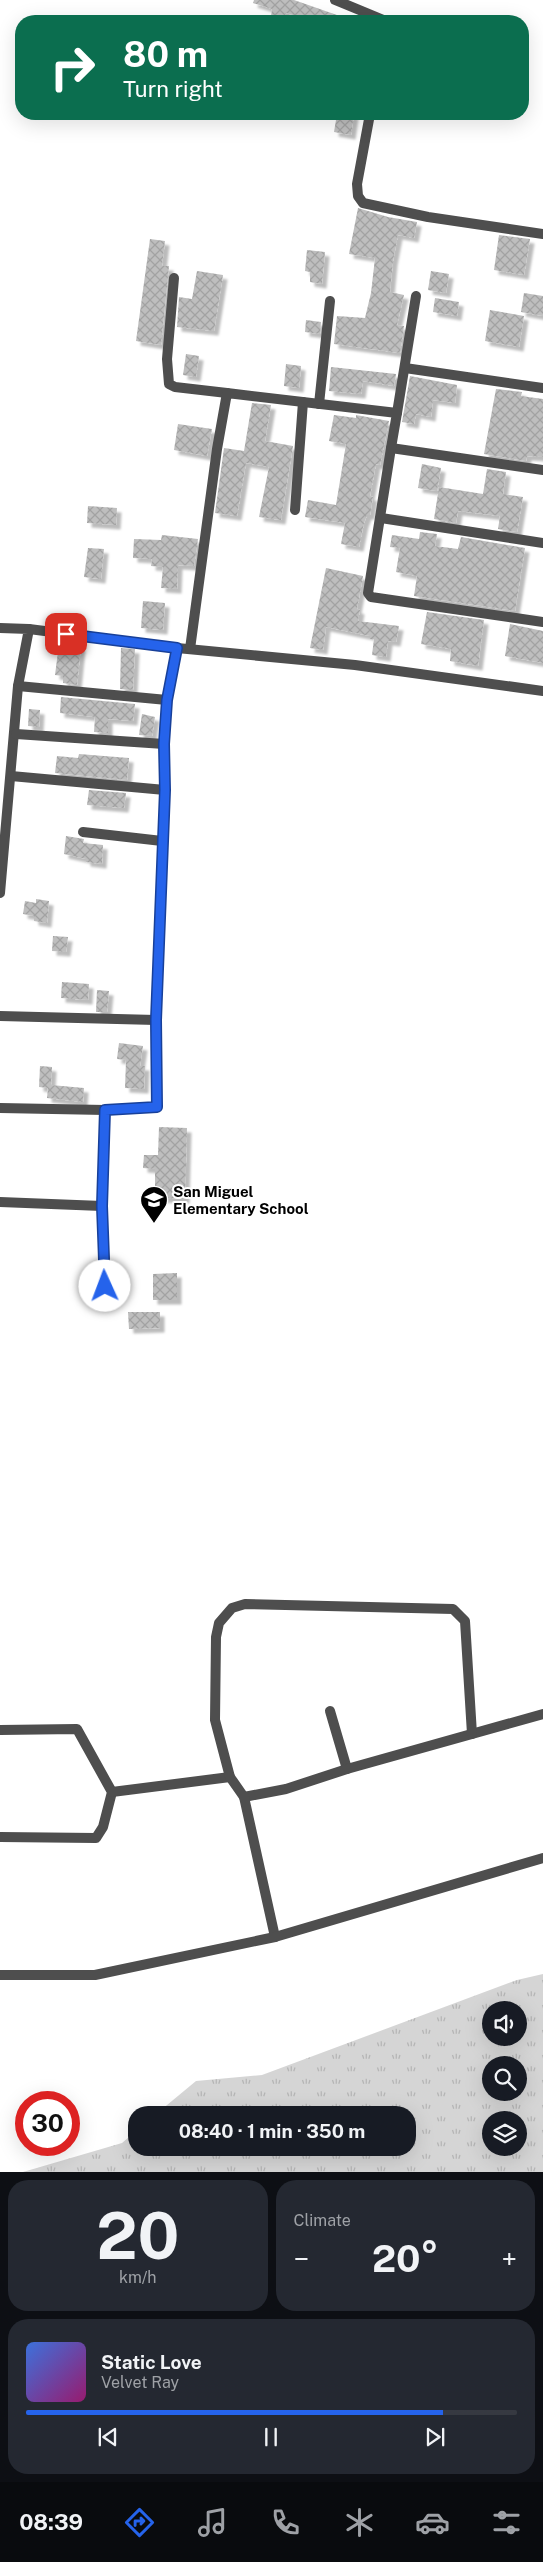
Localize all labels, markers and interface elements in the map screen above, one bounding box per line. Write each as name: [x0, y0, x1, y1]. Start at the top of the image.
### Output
text: 80 m: [123, 34, 208, 75]
icon: right: [40, 35, 105, 100]
text: Turn right: [123, 76, 223, 102]
pin: [45, 613, 87, 655]
icon: arrive: [52, 620, 80, 648]
place label: San Miguel Elementary School: [173, 1183, 309, 1217]
school or university icon: San Miguel Elementary School: [139, 1185, 169, 1224]
position arrow: [78, 1259, 130, 1311]
map controls: [482, 2001, 527, 2156]
button: sound: [482, 2001, 527, 2046]
button: search: [482, 2056, 527, 2101]
speed limit sign: 30: [15, 2091, 80, 2156]
button: layers: [482, 2111, 527, 2156]
text: 08:40 · 1 min · 350 m: [179, 2120, 365, 2142]
text: 20: [96, 2197, 179, 2274]
text: Climate: [294, 2211, 351, 2230]
text: 20°: [372, 2236, 439, 2281]
text: −: [294, 2242, 309, 2275]
text: +: [501, 2242, 517, 2275]
text: km/h: [119, 2268, 157, 2287]
text: Static Love: [101, 2351, 202, 2373]
text: Velvet Ray: [101, 2373, 179, 2392]
icon: previous: [94, 2423, 122, 2451]
icon: pause: [257, 2423, 285, 2451]
icon: next: [421, 2423, 449, 2451]
icon: directions: [122, 2505, 157, 2540]
icon: music: [195, 2505, 230, 2540]
icon: phone: [268, 2505, 303, 2540]
icon: climate: [342, 2505, 377, 2540]
icon: car: [415, 2505, 450, 2540]
icon: filters: [489, 2505, 524, 2540]
text: 08:39: [19, 2509, 83, 2535]

